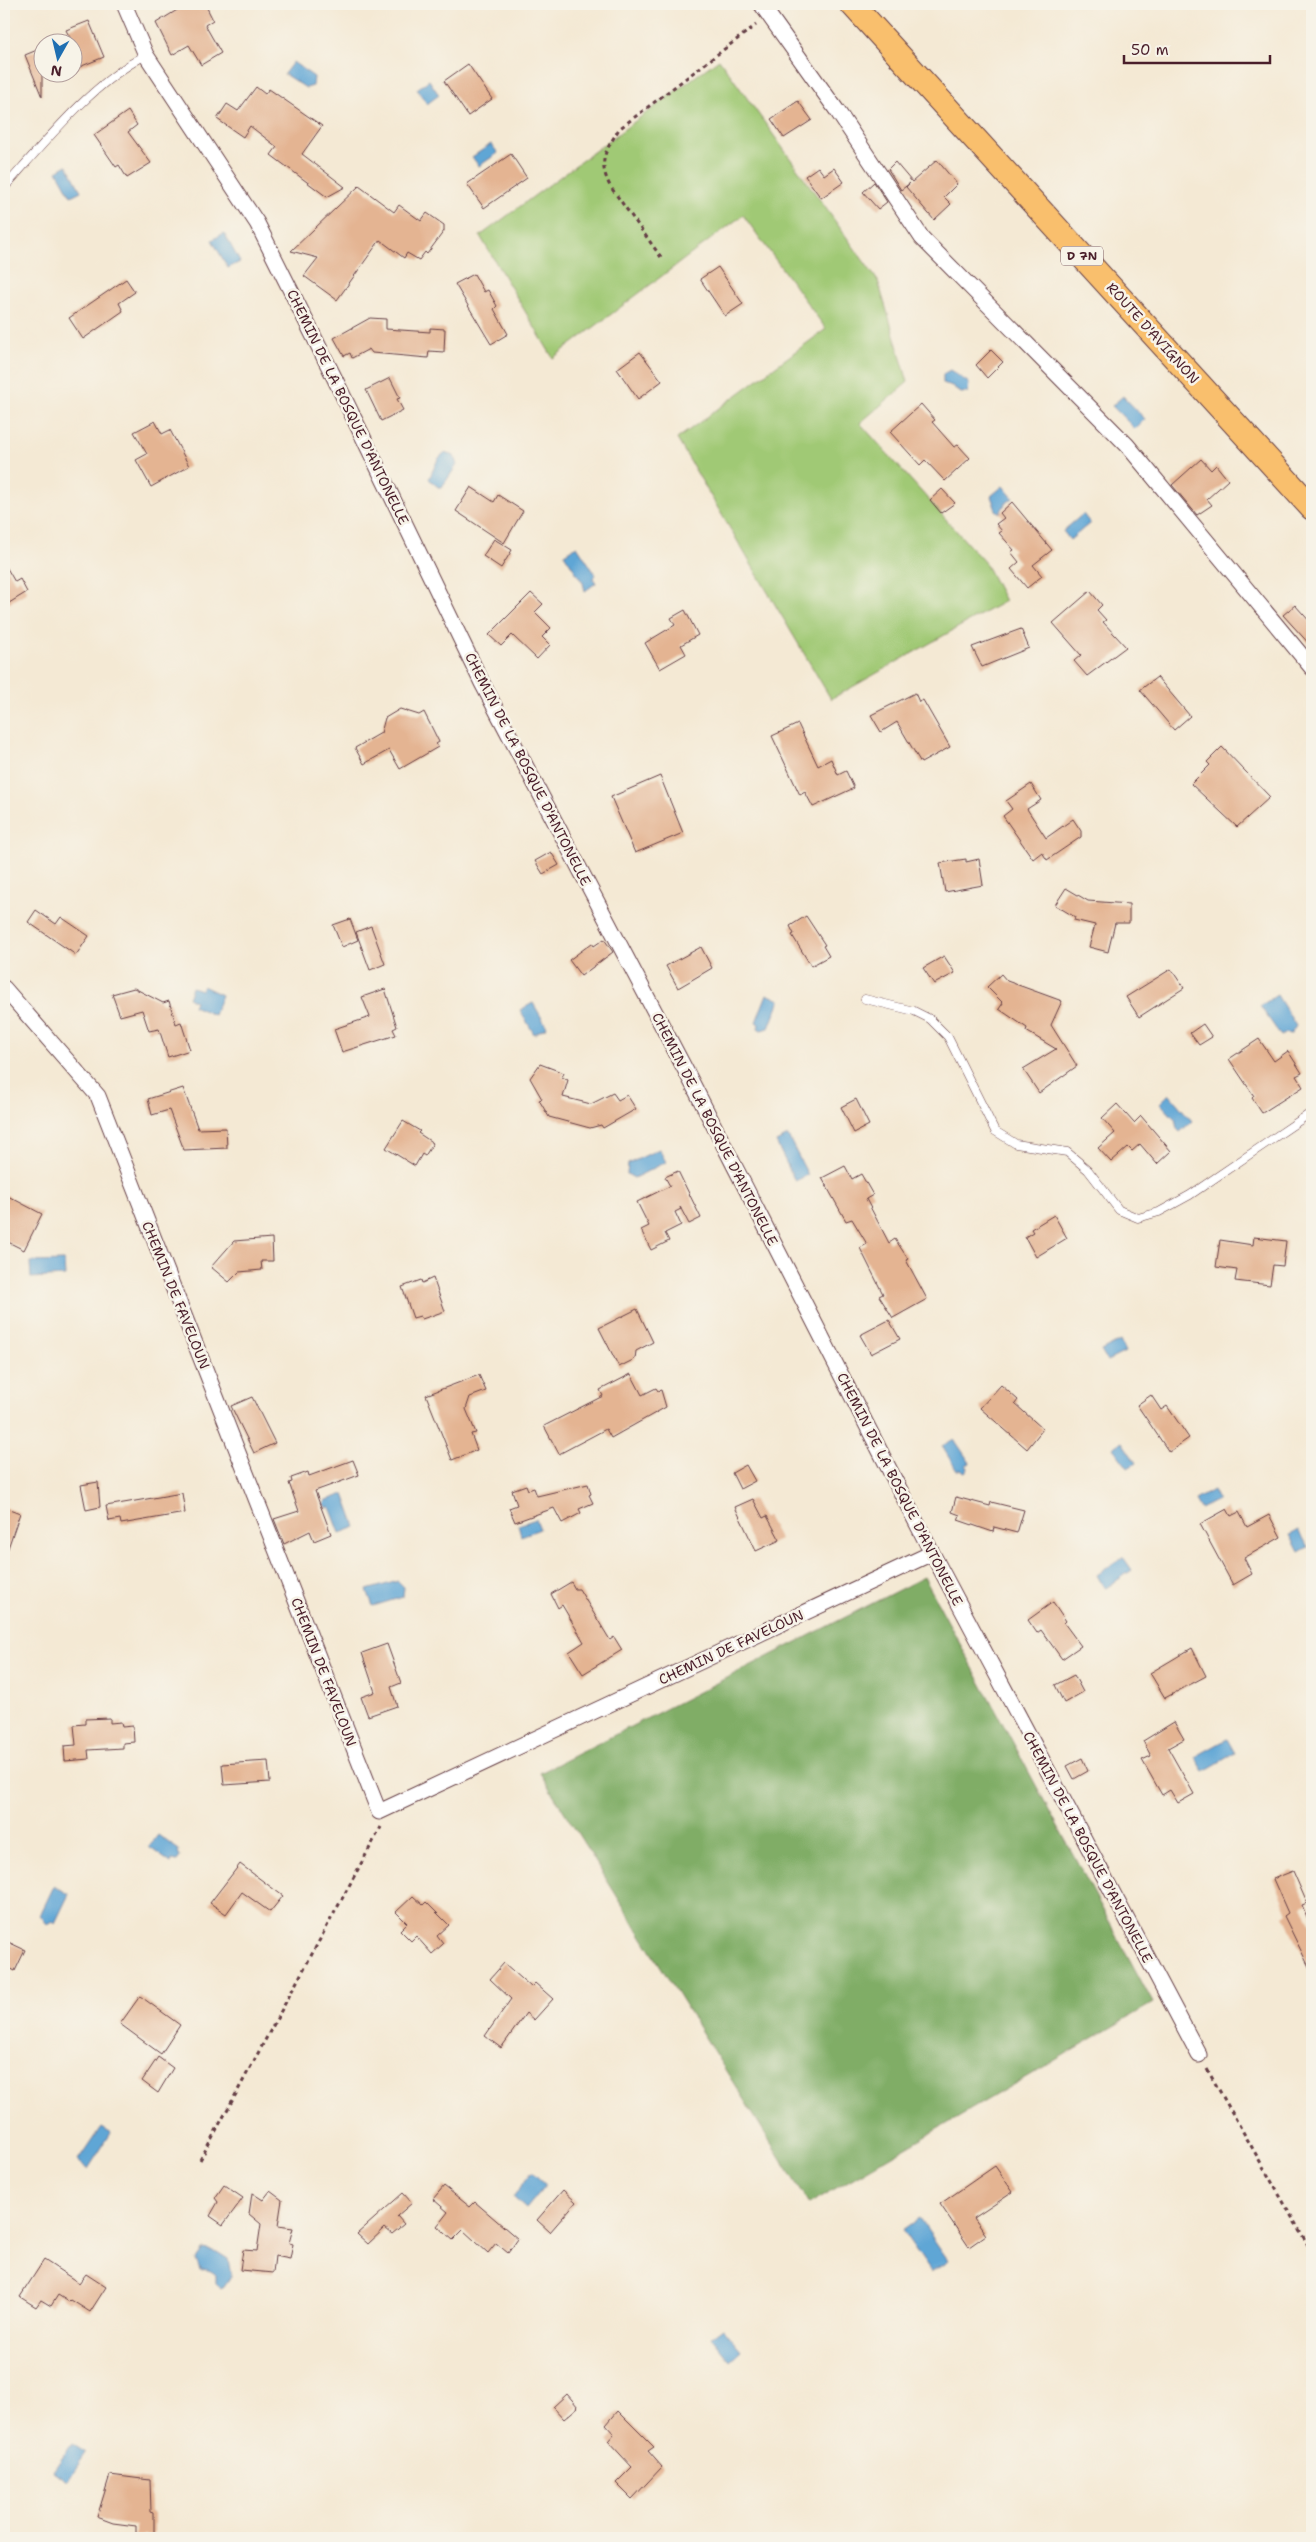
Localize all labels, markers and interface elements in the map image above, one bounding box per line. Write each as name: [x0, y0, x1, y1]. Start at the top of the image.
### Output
north arrow: [32, 32, 82, 82]
scale bar: [1124, 32, 1270, 64]
text: 50 m: [1131, 40, 1169, 60]
text: N: [49, 61, 63, 81]
road number: D 7N: [1061, 247, 1103, 266]
street label: ROUTE D'AVIGNON: [1103, 279, 1203, 387]
street label: CHEMIN DE LA BOSQUE D'ANTONELLE: [283, 286, 413, 528]
street label: CHEMIN DE LA BOSQUE D'ANTONELLE: [461, 649, 595, 889]
street label: CHEMIN DE LA BOSQUE D'ANTONELLE: [648, 1009, 782, 1249]
street label: CHEMIN DE FAVELOUN: [138, 1218, 214, 1372]
street label: CHEMIN DE LA BOSQUE D'ANTONELLE: [833, 1369, 967, 1609]
street label: CHEMIN DE FAVELOUN: [287, 1595, 361, 1749]
street label: CHEMIN DE FAVELOUN: [656, 1605, 806, 1689]
street label: CHEMIN DE LA BOSQUE D'ANTONELLE: [1019, 1728, 1157, 1966]

